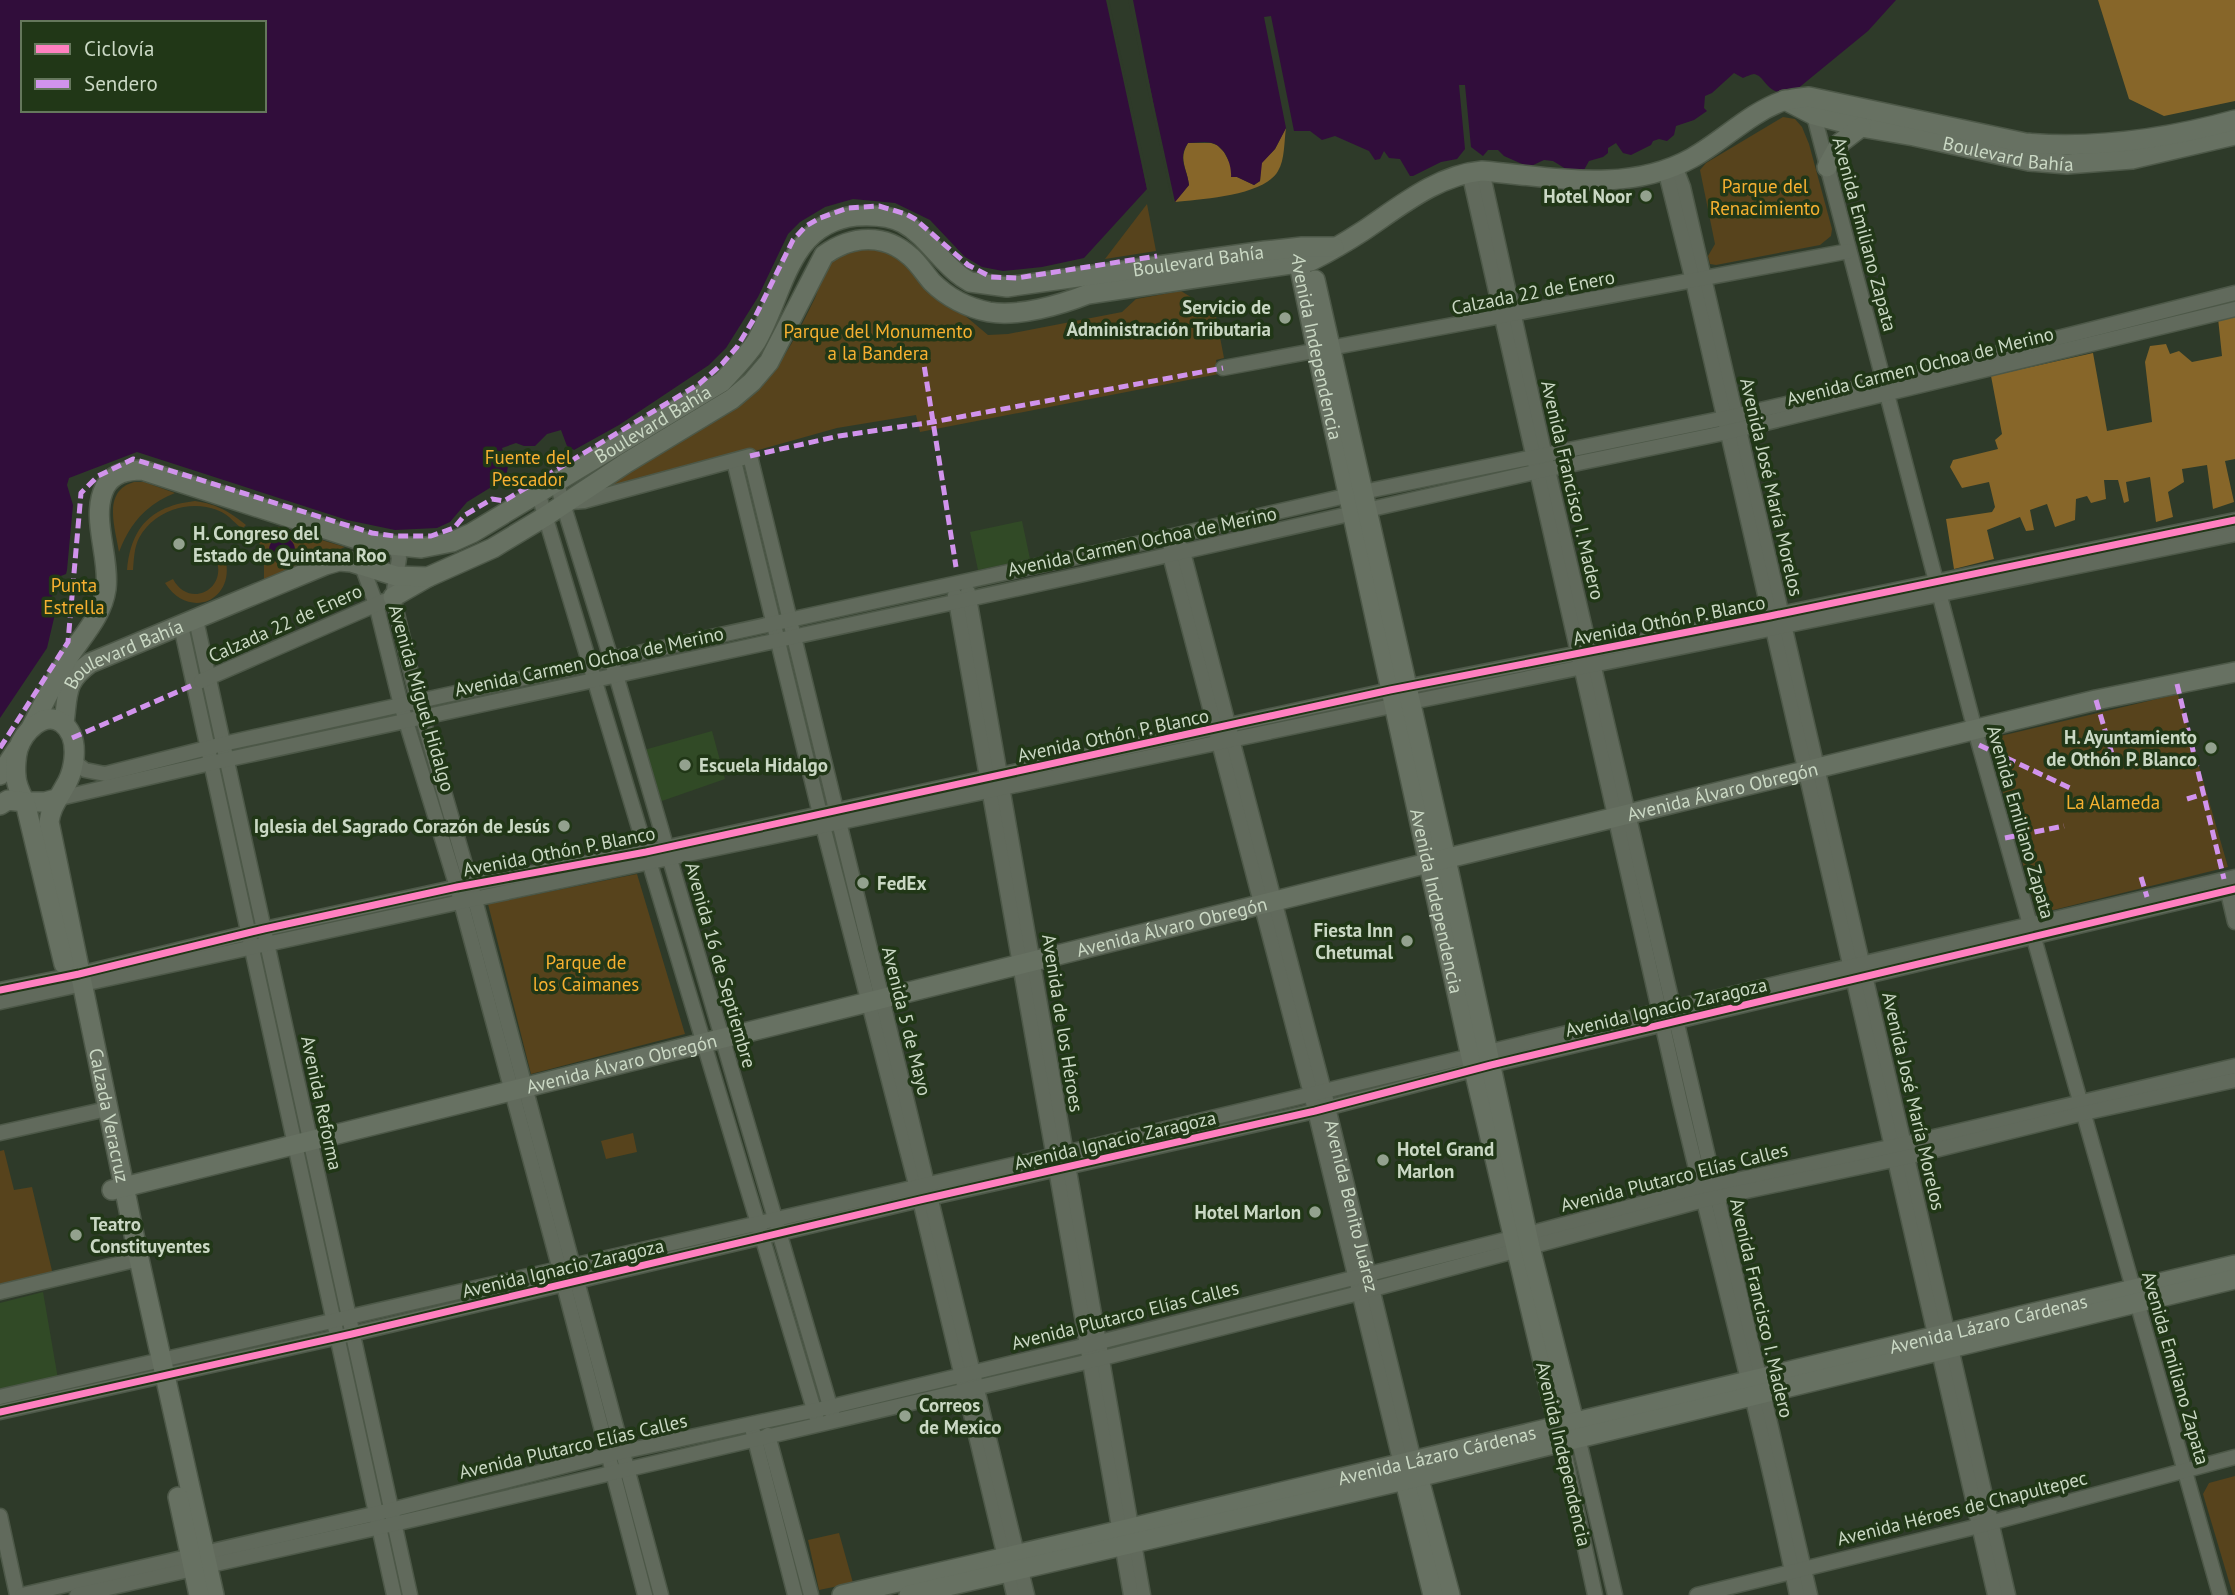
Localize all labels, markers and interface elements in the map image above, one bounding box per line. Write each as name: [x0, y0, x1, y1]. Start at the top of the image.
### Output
legend: [21, 21, 266, 112]
text: Ciclovía: [84, 35, 154, 62]
text: Sendero: [84, 70, 158, 97]
street label: Boulevard Bahía: [1941, 131, 2074, 176]
street label: Avenida Emiliano Zapata: [1828, 134, 1902, 334]
park label: Parque del Renacimiento: [1710, 174, 1820, 220]
place label: Hotel Noor: [1543, 184, 1632, 208]
marker: Hotel Noor: [1638, 188, 1654, 204]
street label: Boulevard Bahía: [1131, 239, 1265, 281]
street label: Avenida Independencia: [1287, 253, 1348, 442]
street label: Calzada 22 de Enero: [1449, 264, 1617, 320]
place label: Servicio de Administración Tributaria: [1066, 295, 1271, 341]
marker: Servicio de Administración Tributaria: [1277, 310, 1293, 326]
park label: Parque del Monumento a la Bandera: [783, 319, 973, 365]
street label: Avenida Carmen Ochoa de Merino: [1784, 321, 2056, 411]
street label: Avenida José María Morelos: [1735, 376, 1809, 598]
street label: Avenida Francisco I. Madero: [1536, 378, 1610, 602]
street label: Boulevard Bahía: [590, 379, 716, 468]
park label: Fuente del Pescador: [485, 445, 572, 491]
street label: Avenida Carmen Ochoa de Merino: [1005, 501, 1279, 581]
place label: H. Congreso del Estado de Quintana Roo: [193, 521, 387, 567]
marker: H. Congreso del Estado de Quintana Roo: [171, 536, 187, 552]
park label: Punta Estrella: [43, 573, 105, 619]
street label: Calzada 22 de Enero: [204, 578, 366, 668]
street label: Avenida Othón P. Blanco: [1571, 590, 1767, 650]
street label: Avenida Miguel Hidalgo: [384, 602, 460, 794]
street label: Boulevard Bahía: [58, 614, 187, 693]
street label: Avenida Carmen Ochoa de Merino: [452, 621, 726, 701]
street label: Avenida Othón P. Blanco: [1015, 703, 1211, 767]
street label: Avenida Emiliano Zapata: [1982, 722, 2060, 922]
place label: H. Ayuntamiento de Othón P. Blanco: [2046, 725, 2197, 771]
marker: H. Ayuntamiento de Othón P. Blanco: [2203, 740, 2219, 756]
place label: Escuela Hidalgo: [699, 753, 828, 777]
street label: Avenida Álvaro Obregón: [1624, 756, 1820, 826]
marker: Escuela Hidalgo: [677, 757, 693, 773]
park label: La Alameda: [2066, 790, 2160, 814]
street label: Avenida Independencia: [1405, 806, 1469, 996]
place label: Iglesia del Sagrado Corazón de Jesús: [254, 814, 550, 838]
marker: Iglesia del Sagrado Corazón de Jesús: [556, 818, 572, 834]
street label: Avenida Othón P. Blanco: [461, 821, 657, 881]
street label: Avenida 16 de Septiembre: [680, 859, 762, 1071]
place label: FedEx: [877, 871, 926, 895]
marker: FedEx: [855, 875, 871, 891]
street label: Avenida Álvaro Obregón: [1074, 891, 1270, 962]
place label: Fiesta Inn Chetumal: [1314, 918, 1393, 964]
street label: Avenida de los Héroes: [1037, 932, 1089, 1114]
marker: Fiesta Inn Chetumal: [1399, 933, 1415, 949]
street label: Avenida 5 de Mayo: [877, 944, 937, 1098]
park label: Parque de los Caimanes: [533, 950, 639, 996]
street label: Avenida Ignacio Zaragoza: [1563, 972, 1769, 1042]
street label: Avenida José María Morelos: [1877, 990, 1951, 1212]
street label: Avenida Álvaro Obregón: [524, 1028, 719, 1099]
street label: Avenida Reforma: [296, 1034, 348, 1172]
street label: Calzada Veracruz: [84, 1046, 135, 1185]
street label: Avenida Ignacio Zaragoza: [1012, 1105, 1218, 1175]
street label: Avenida Benito Juárez: [1319, 1117, 1384, 1294]
place label: Hotel Grand Marlon: [1397, 1137, 1494, 1183]
street label: Avenida Plutarco Elías Calles: [1558, 1137, 1790, 1217]
marker: Hotel Grand Marlon: [1375, 1152, 1391, 1168]
street label: Avenida Francisco I. Madero: [1725, 1196, 1799, 1420]
place label: Hotel Marlon: [1194, 1200, 1301, 1224]
marker: Hotel Marlon: [1307, 1204, 1323, 1220]
place label: Teatro Constituyentes: [90, 1212, 210, 1258]
marker: Teatro Constituyentes: [68, 1227, 84, 1243]
street label: Avenida Ignacio Zaragoza: [460, 1233, 666, 1303]
street label: Avenida Emiliano Zapata: [2137, 1268, 2215, 1468]
street label: Avenida Plutarco Elías Calles: [1009, 1275, 1241, 1355]
street label: Avenida Lázaro Cárdenas: [1887, 1289, 2090, 1359]
street label: Avenida Independencia: [1531, 1359, 1597, 1549]
place label: Correos de Mexico: [919, 1393, 1001, 1439]
street label: Avenida Plutarco Elías Calles: [457, 1408, 689, 1484]
marker: Correos de Mexico: [897, 1408, 913, 1424]
street label: Avenida Lázaro Cárdenas: [1335, 1420, 1538, 1490]
street label: Avenida Héroes de Chapultepec: [1834, 1465, 2090, 1551]

